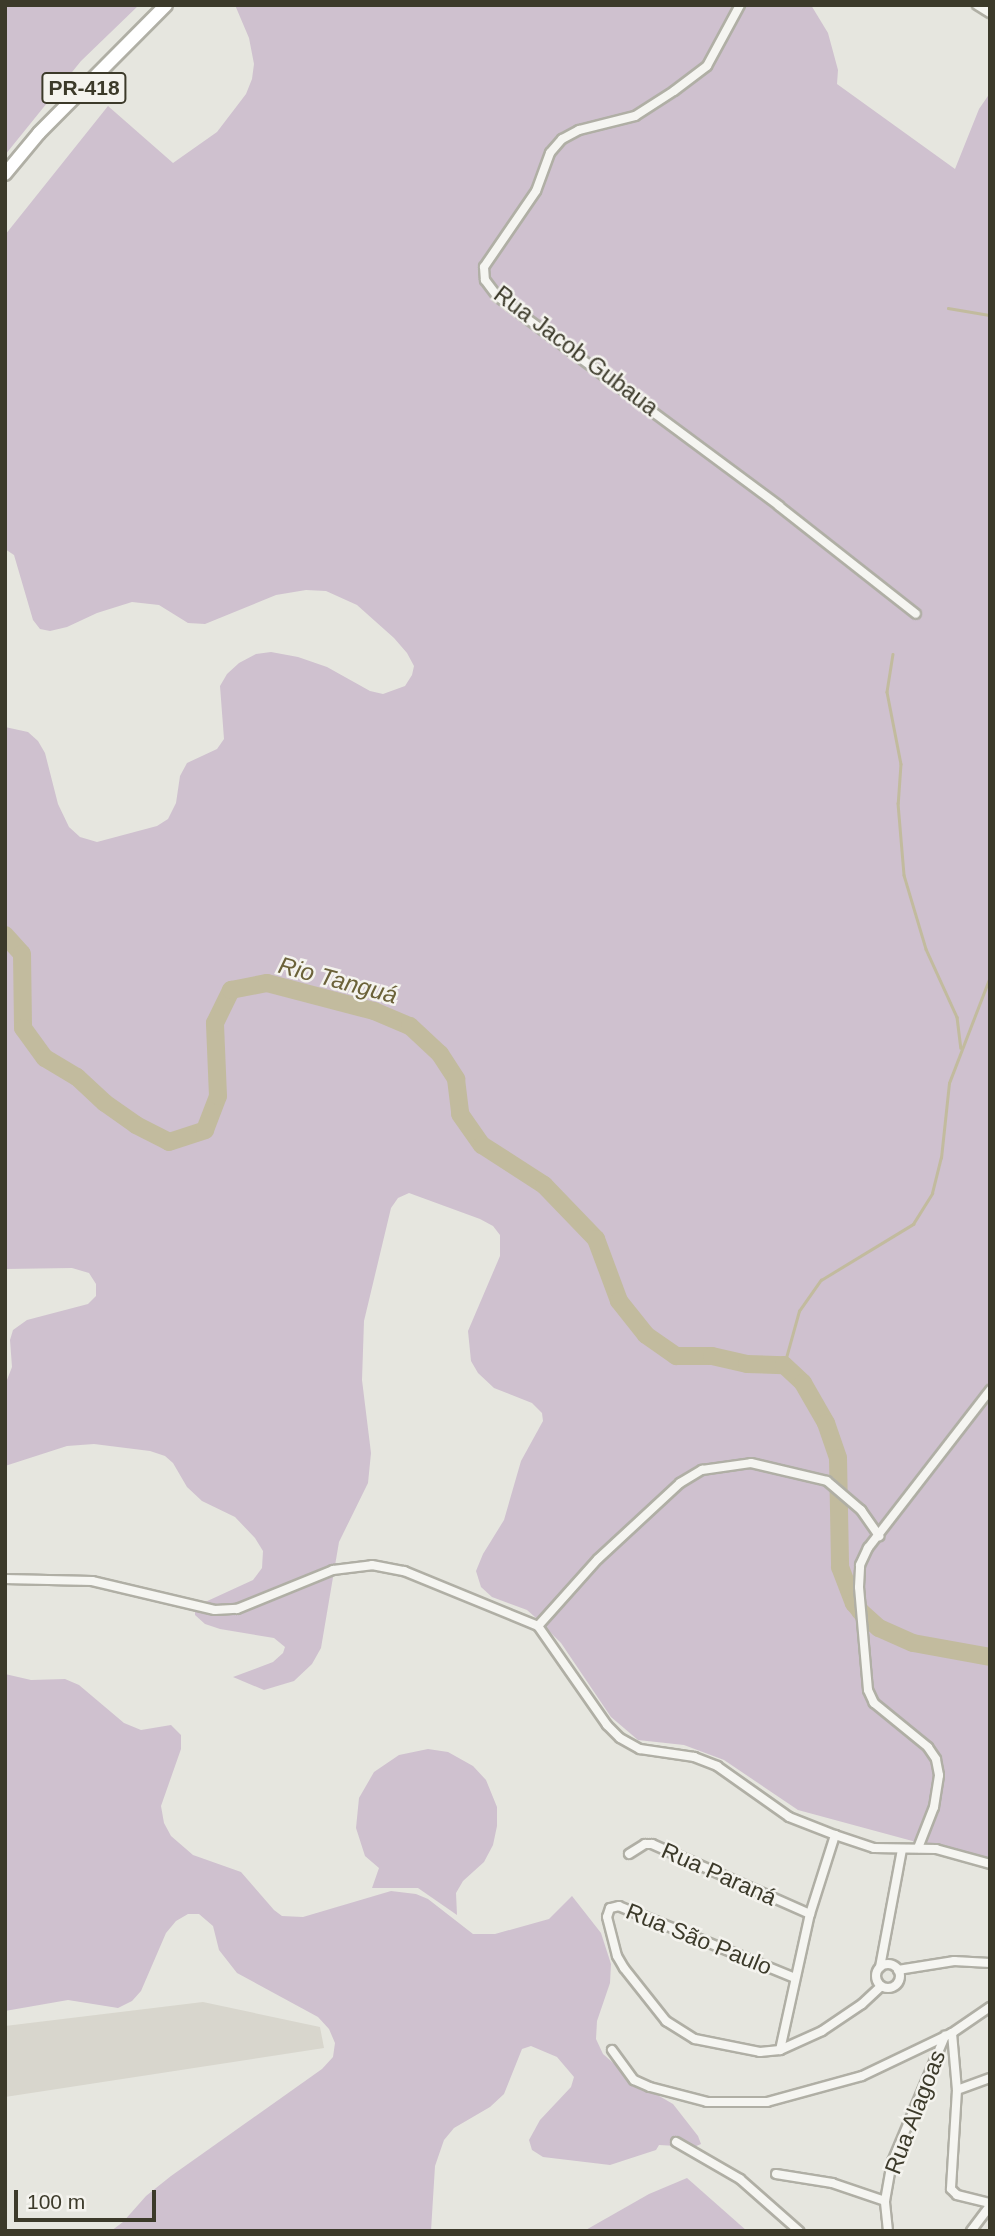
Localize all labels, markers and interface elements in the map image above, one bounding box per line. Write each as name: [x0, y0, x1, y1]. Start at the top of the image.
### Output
road number: PR-418: [40, 70, 128, 106]
street label: Rua Jacob Gubaua: [489, 280, 663, 422]
water label: Rio Tanguá: [275, 950, 401, 1010]
street label: Rua Paraná: [657, 1836, 781, 1912]
street label: Rua São Paulo: [622, 1897, 776, 1981]
street label: Rua Alagoas: [879, 2046, 951, 2178]
scale bar: [18, 2176, 159, 2220]
text: 100 m: [27, 2190, 85, 2213]

